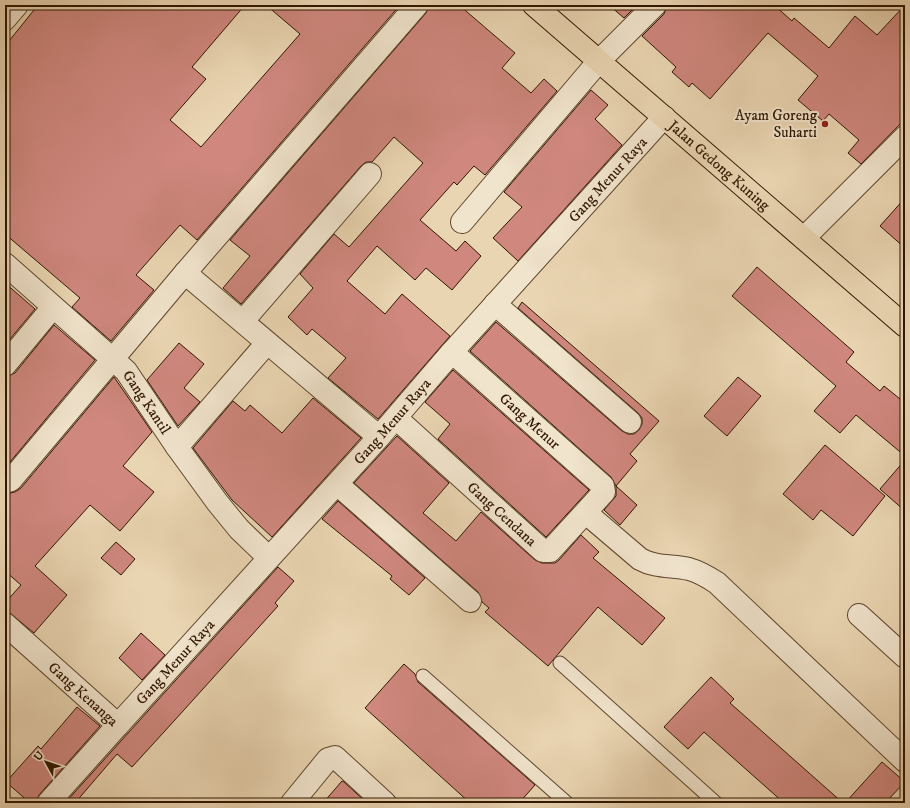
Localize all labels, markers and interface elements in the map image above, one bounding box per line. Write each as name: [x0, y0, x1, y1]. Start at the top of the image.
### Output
place label: Ayam Goreng Suharti: [735, 106, 818, 142]
street label: Jalan Gedong Kuning: [663, 115, 774, 215]
marker: Ayam Goreng Suharti: [820, 119, 830, 129]
street label: Gang Menur Raya: [565, 133, 652, 227]
street label: Gang Kantil: [118, 367, 175, 438]
street label: Gang Menur Raya: [350, 374, 436, 469]
street label: Gang Menur: [495, 389, 564, 454]
street label: Gang Cendana: [463, 478, 541, 551]
street label: Gang Menur Raya: [132, 615, 219, 709]
street label: Gang Kenanga: [44, 658, 122, 731]
north arrow: [26, 742, 66, 782]
text: U: [31, 748, 48, 764]

